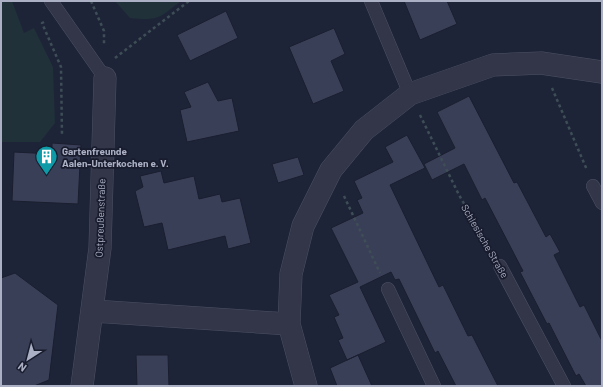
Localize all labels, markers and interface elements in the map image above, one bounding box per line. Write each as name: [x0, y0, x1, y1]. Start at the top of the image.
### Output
building icon: Gartenfreunde Aalen-Unterkochen e. V.: [33, 144, 59, 177]
place label: Gartenfreunde Aalen-Unterkochen e. V.: [62, 145, 169, 169]
street label: Ostpreußenstraße: [93, 178, 107, 258]
street label: Schlesische Straße: [459, 202, 511, 280]
north arrow: [8, 339, 48, 379]
text: N: [15, 360, 29, 375]

